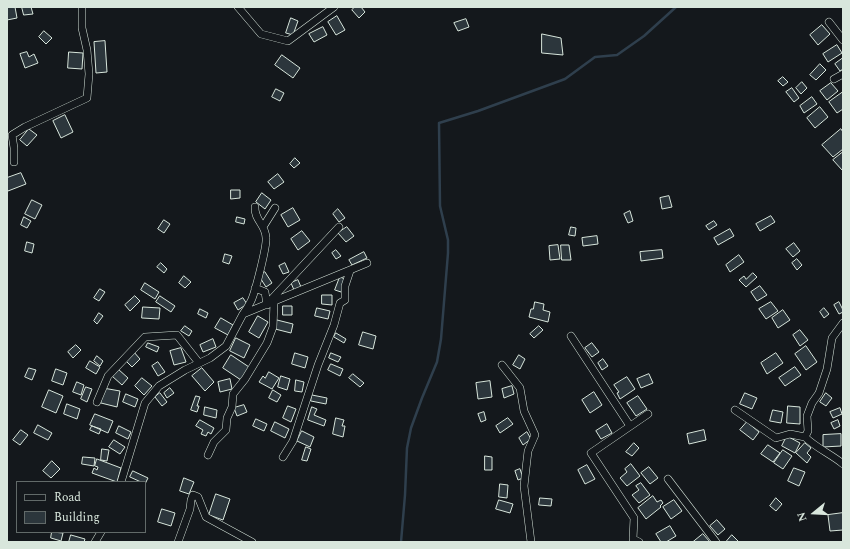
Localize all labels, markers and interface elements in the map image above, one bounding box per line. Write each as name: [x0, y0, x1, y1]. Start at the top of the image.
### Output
legend: [16, 481, 146, 533]
text: Road: [54, 488, 81, 507]
north arrow: [794, 493, 834, 533]
text: Building: [54, 508, 100, 527]
text: N: [793, 510, 812, 524]

